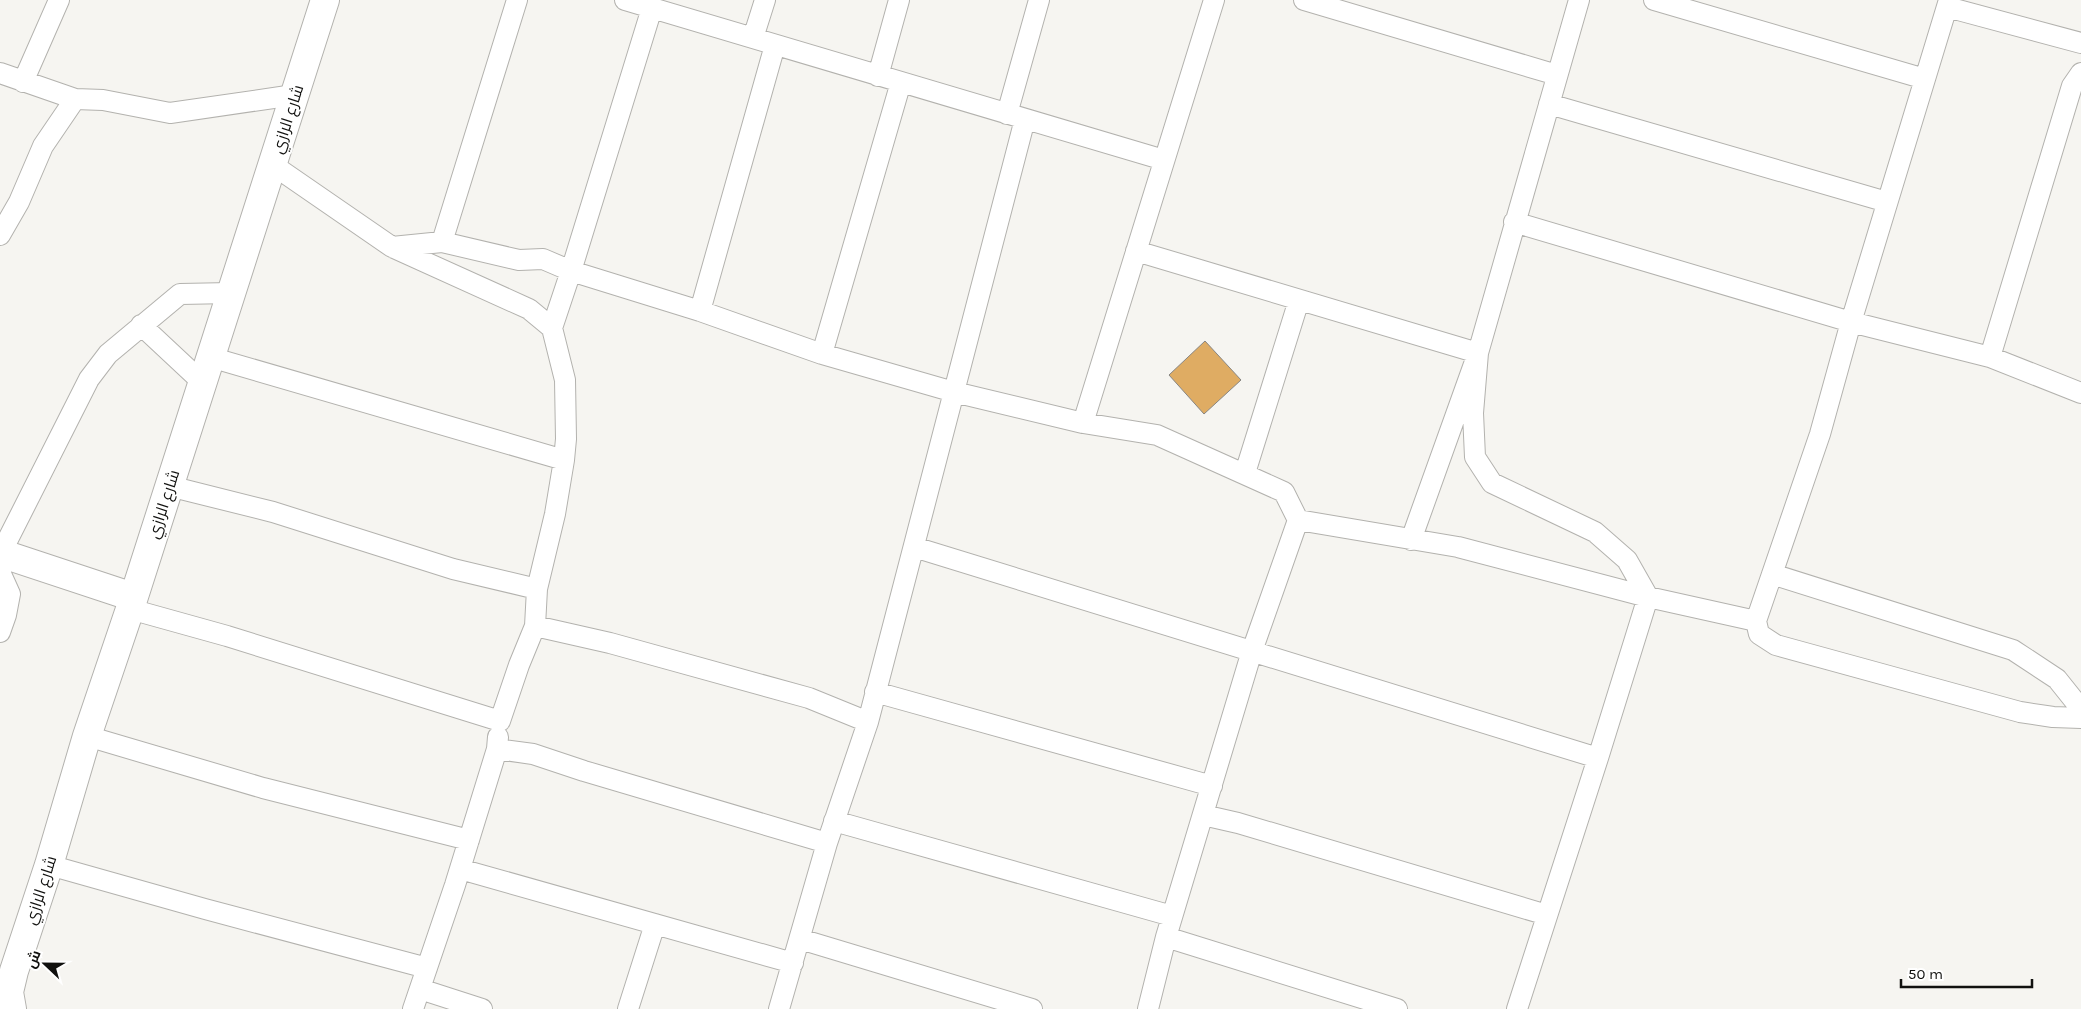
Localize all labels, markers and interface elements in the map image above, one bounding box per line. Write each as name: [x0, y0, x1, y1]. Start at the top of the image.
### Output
street label: شارع الرازي: [267, 82, 311, 157]
street label: شارع الرازي: [143, 467, 187, 542]
street label: شارع الرازي: [20, 853, 64, 928]
north arrow: [20, 939, 70, 989]
text: ش: [22, 948, 45, 971]
scale bar: [1901, 956, 2032, 988]
text: 50 m: [1908, 965, 1943, 983]

